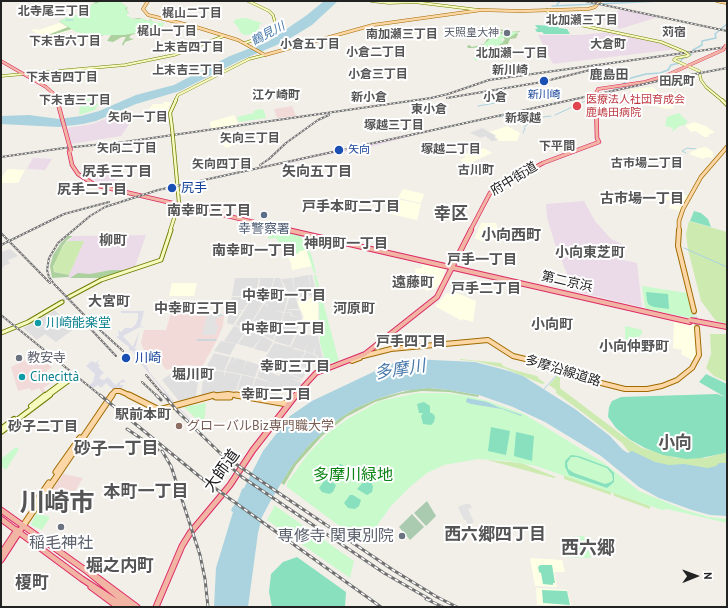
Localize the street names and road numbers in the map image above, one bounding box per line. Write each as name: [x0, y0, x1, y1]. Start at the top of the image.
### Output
street label: 府中街道: [488, 159, 540, 199]
street label: 第二京浜: [540, 269, 594, 295]
street label: 多摩沿線道路: [523, 352, 603, 390]
street label: 大師道: [200, 446, 244, 496]

